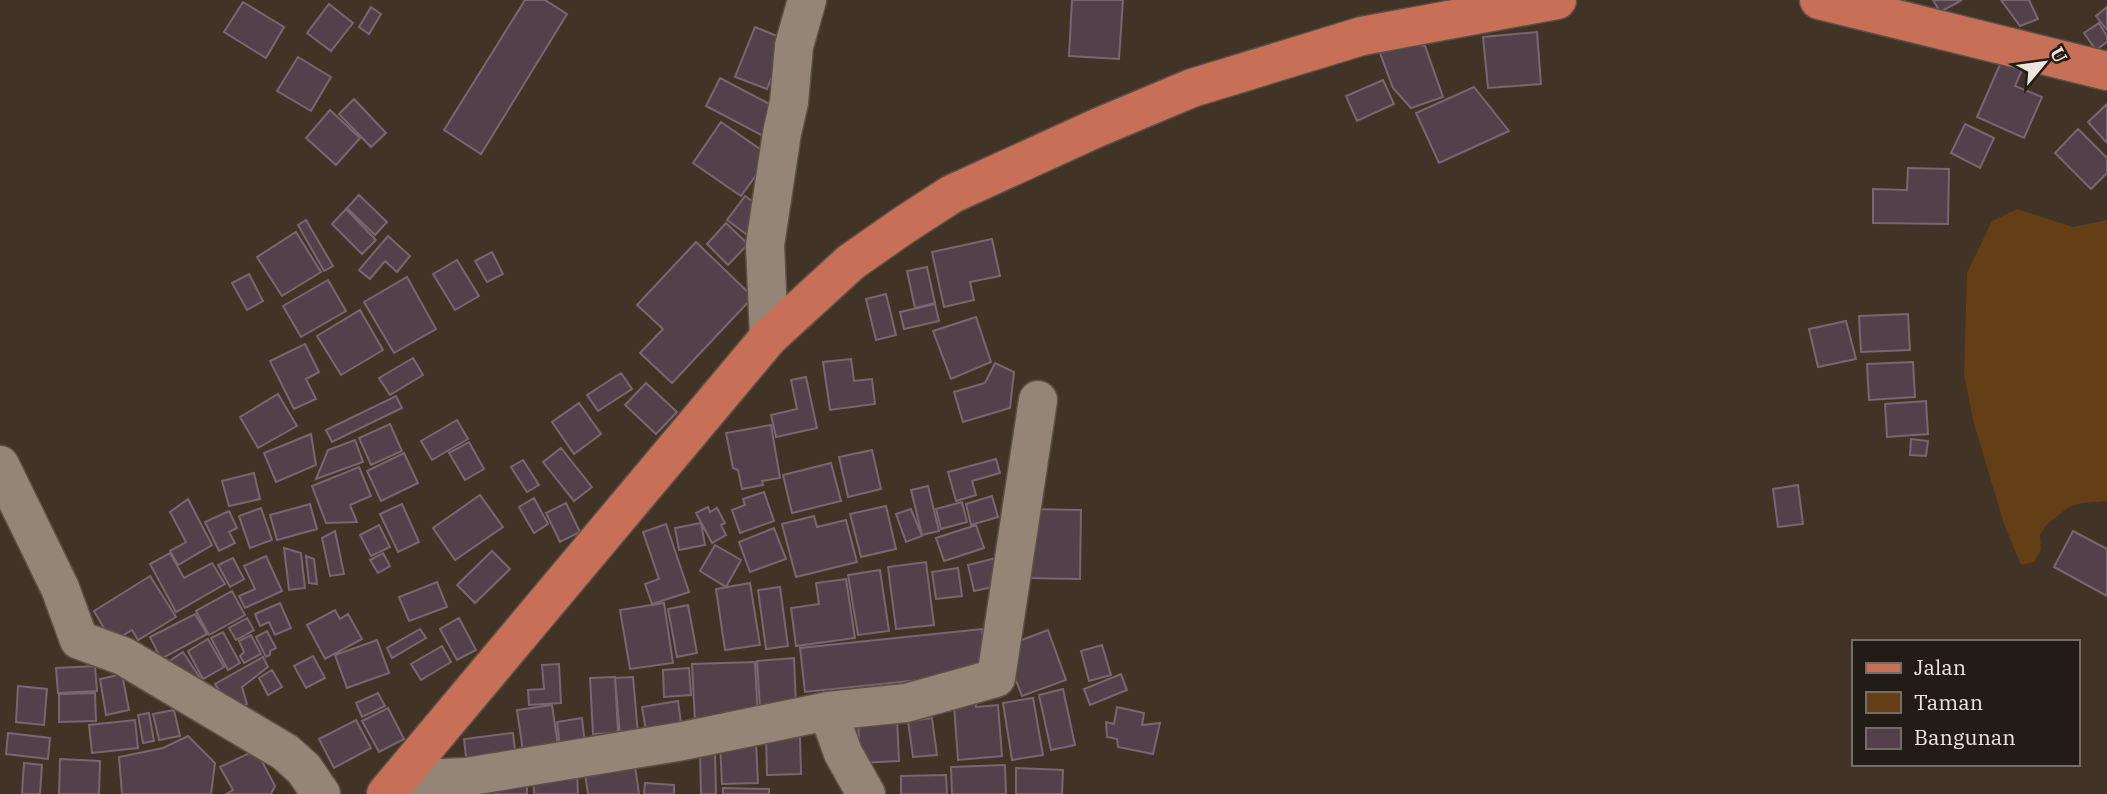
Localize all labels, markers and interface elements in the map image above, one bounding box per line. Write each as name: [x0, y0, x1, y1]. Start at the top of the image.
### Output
north arrow: [2009, 28, 2079, 98]
text: U: [2045, 43, 2073, 67]
legend: [1852, 640, 2079, 766]
text: Jalan: [1914, 653, 1966, 681]
text: Taman: [1914, 688, 1983, 716]
text: Bangunan: [1914, 723, 2016, 751]

